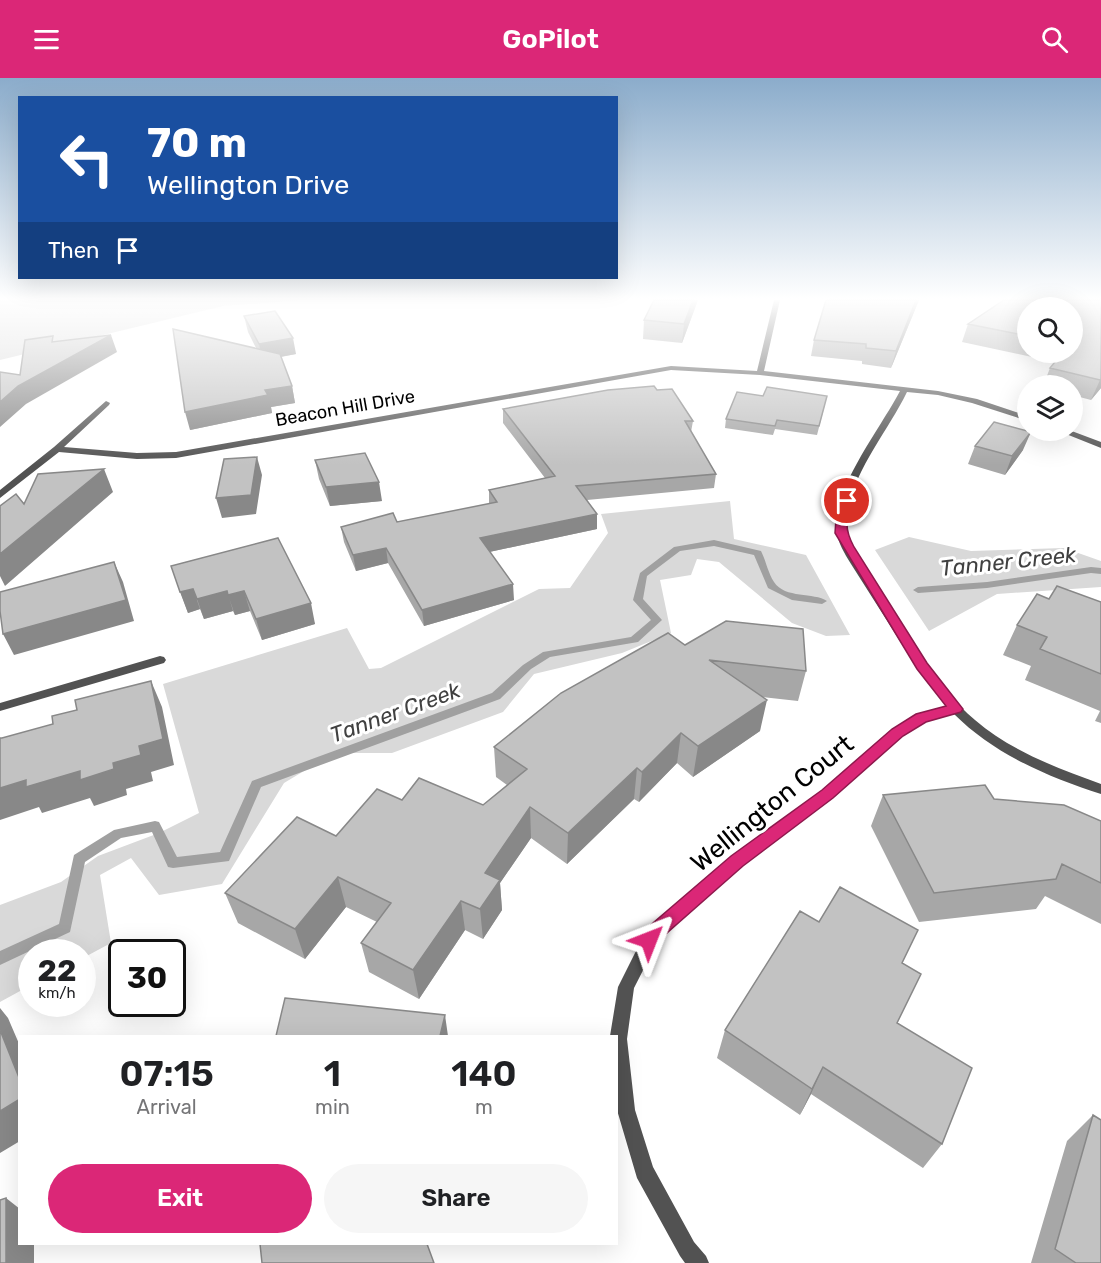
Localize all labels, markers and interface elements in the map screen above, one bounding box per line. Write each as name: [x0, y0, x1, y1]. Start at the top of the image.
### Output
icon: menu: [30, 23, 63, 56]
text: GoPilot: [502, 23, 599, 55]
icon: search: [1038, 23, 1071, 56]
text: 70 m: [147, 118, 247, 168]
icon: left: [48, 120, 126, 198]
text: Wellington Drive: [147, 169, 349, 201]
icon: arrive: [111, 234, 144, 267]
text: Then: [48, 237, 99, 264]
map controls: [1017, 297, 1083, 441]
button: search: [1017, 297, 1083, 363]
button: layers: [1017, 375, 1083, 441]
street label: Beacon Hill Drive: [274, 385, 416, 431]
pin: [821, 475, 872, 526]
icon: arrive: [830, 484, 863, 517]
water label: Tanner Creek: [939, 541, 1078, 582]
water label: Tanner Creek: [326, 676, 465, 749]
street label: Wellington Court: [685, 728, 860, 878]
position arrow: [617, 908, 681, 972]
speed limit sign: 30: [108, 939, 186, 1017]
text: 22: [38, 953, 77, 989]
text: km/h: [38, 984, 76, 1002]
text: 07:15: [119, 1052, 214, 1095]
text: 1: [324, 1052, 341, 1095]
text: 140: [451, 1052, 517, 1095]
text: Arrival: [137, 1095, 197, 1119]
text: min: [315, 1095, 350, 1119]
text: m: [475, 1095, 493, 1119]
button: Exit: [48, 1164, 312, 1233]
button: Share: [324, 1164, 588, 1233]

